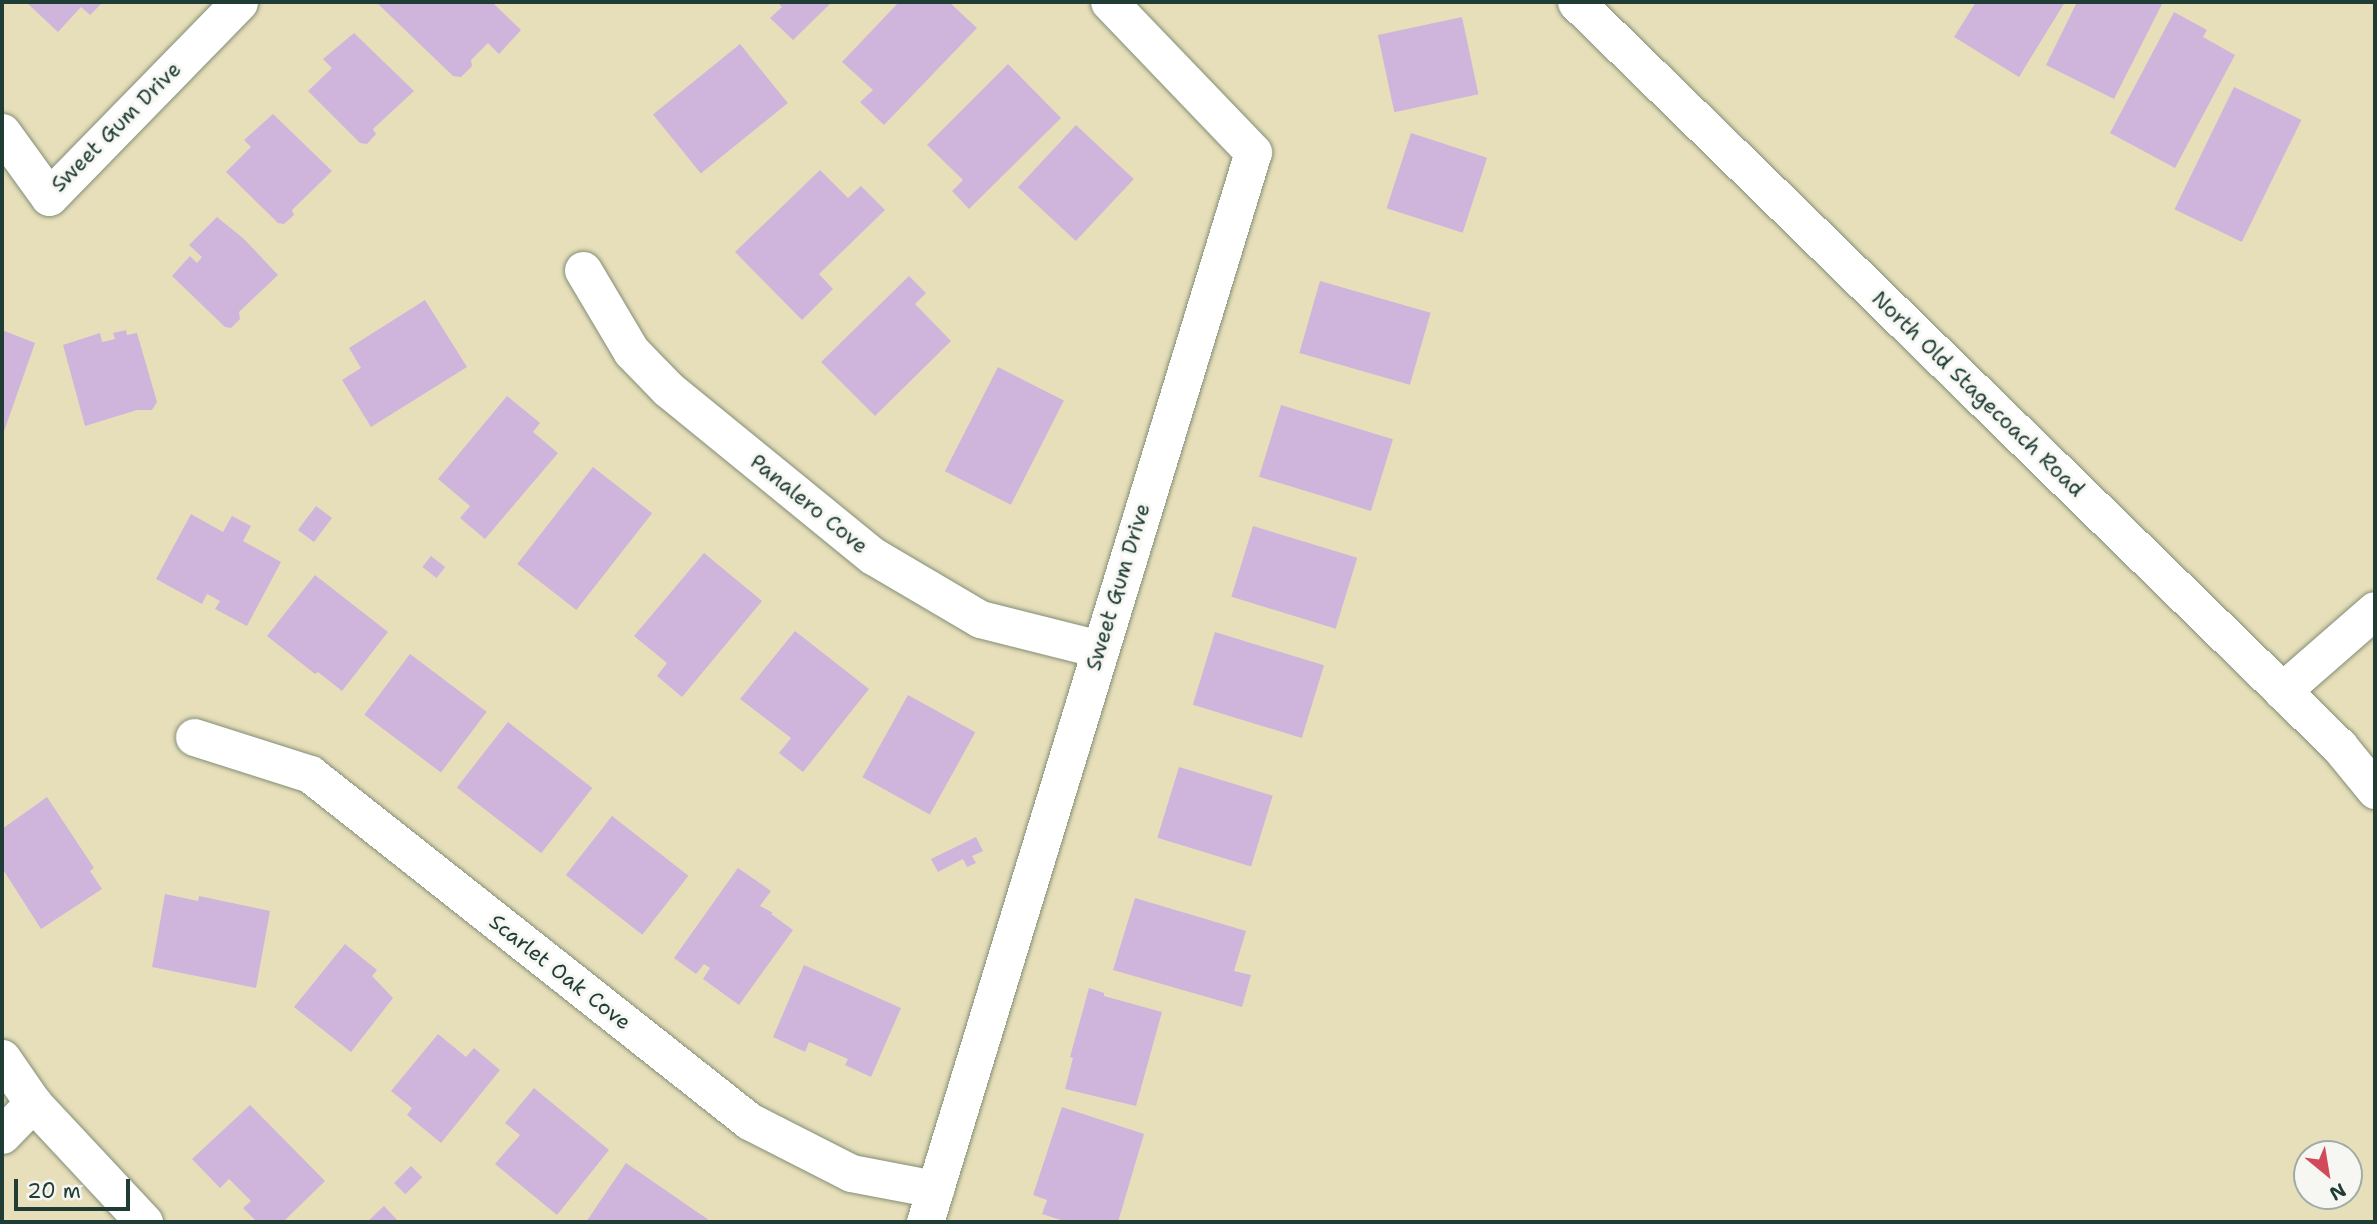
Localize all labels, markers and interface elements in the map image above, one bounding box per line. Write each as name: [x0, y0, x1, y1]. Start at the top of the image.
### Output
street label: Sweet Gum Drive: [46, 57, 186, 197]
street label: North Old Stagecoach Road: [1867, 286, 2089, 502]
street label: Panalero Cove: [745, 449, 873, 559]
street label: Sweet Gum Drive: [1081, 500, 1155, 674]
street label: Scarlet Oak Cove: [484, 909, 636, 1035]
north arrow: [2293, 1140, 2363, 1210]
scale bar: [18, 1164, 133, 1208]
text: 20 m: [27, 1177, 81, 1205]
text: N: [2325, 1177, 2351, 1206]

